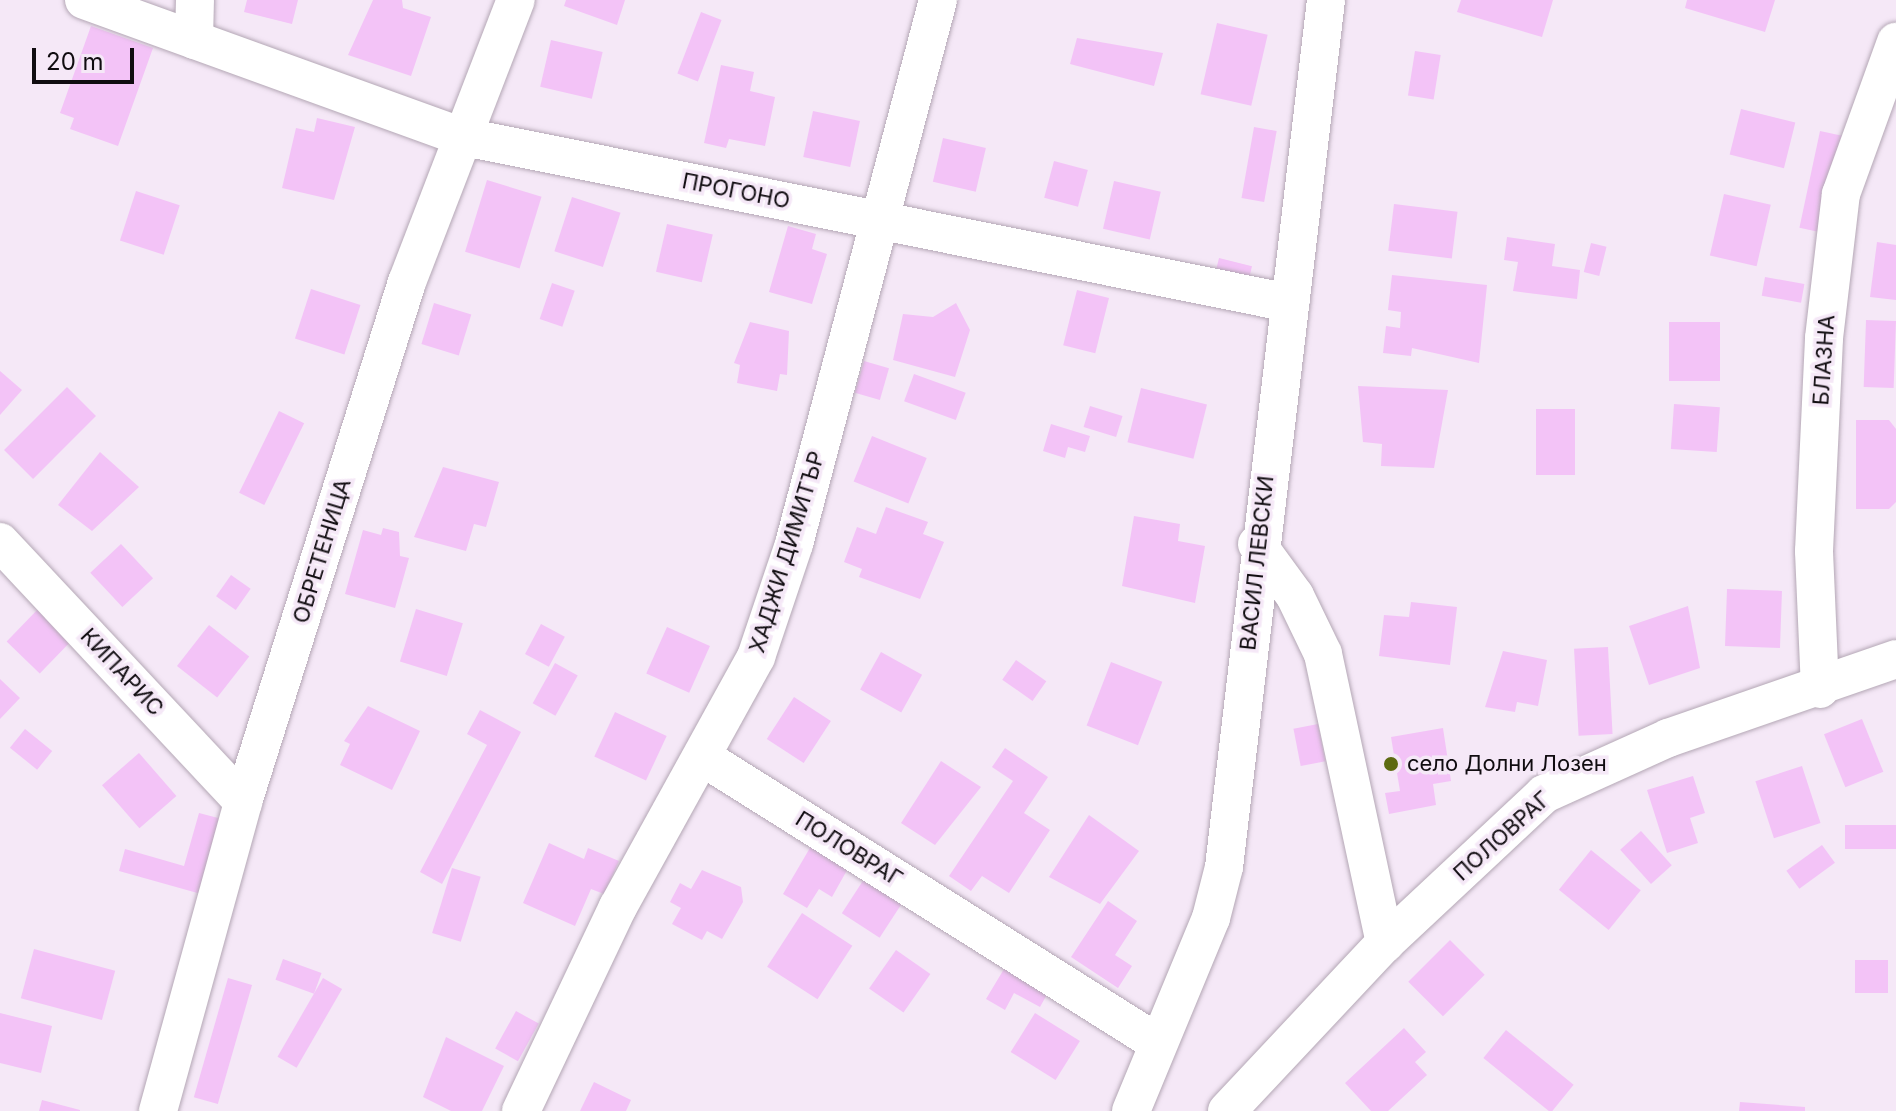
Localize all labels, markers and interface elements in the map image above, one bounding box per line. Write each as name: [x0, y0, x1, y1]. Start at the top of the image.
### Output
scale bar: [36, 32, 138, 82]
text: 20 m: [46, 47, 104, 76]
street label: ПРОГОНО: [680, 168, 792, 214]
street label: БЛАЗНА: [1808, 314, 1840, 406]
street label: ХАДЖИ ДИМИТЪР: [744, 448, 830, 656]
street label: ВАСИЛ ЛЕВСКИ: [1235, 474, 1279, 652]
street label: ОБРЕТЕНИЦА: [287, 476, 357, 626]
street label: КИПАРИС: [75, 623, 169, 721]
place label: село Долни Лозен: [1407, 751, 1607, 777]
marker: село Долни Лозен: [1382, 755, 1400, 773]
street label: ПОЛОВРАГ: [1448, 786, 1556, 886]
street label: ПОЛОВРАГ: [791, 806, 907, 892]

